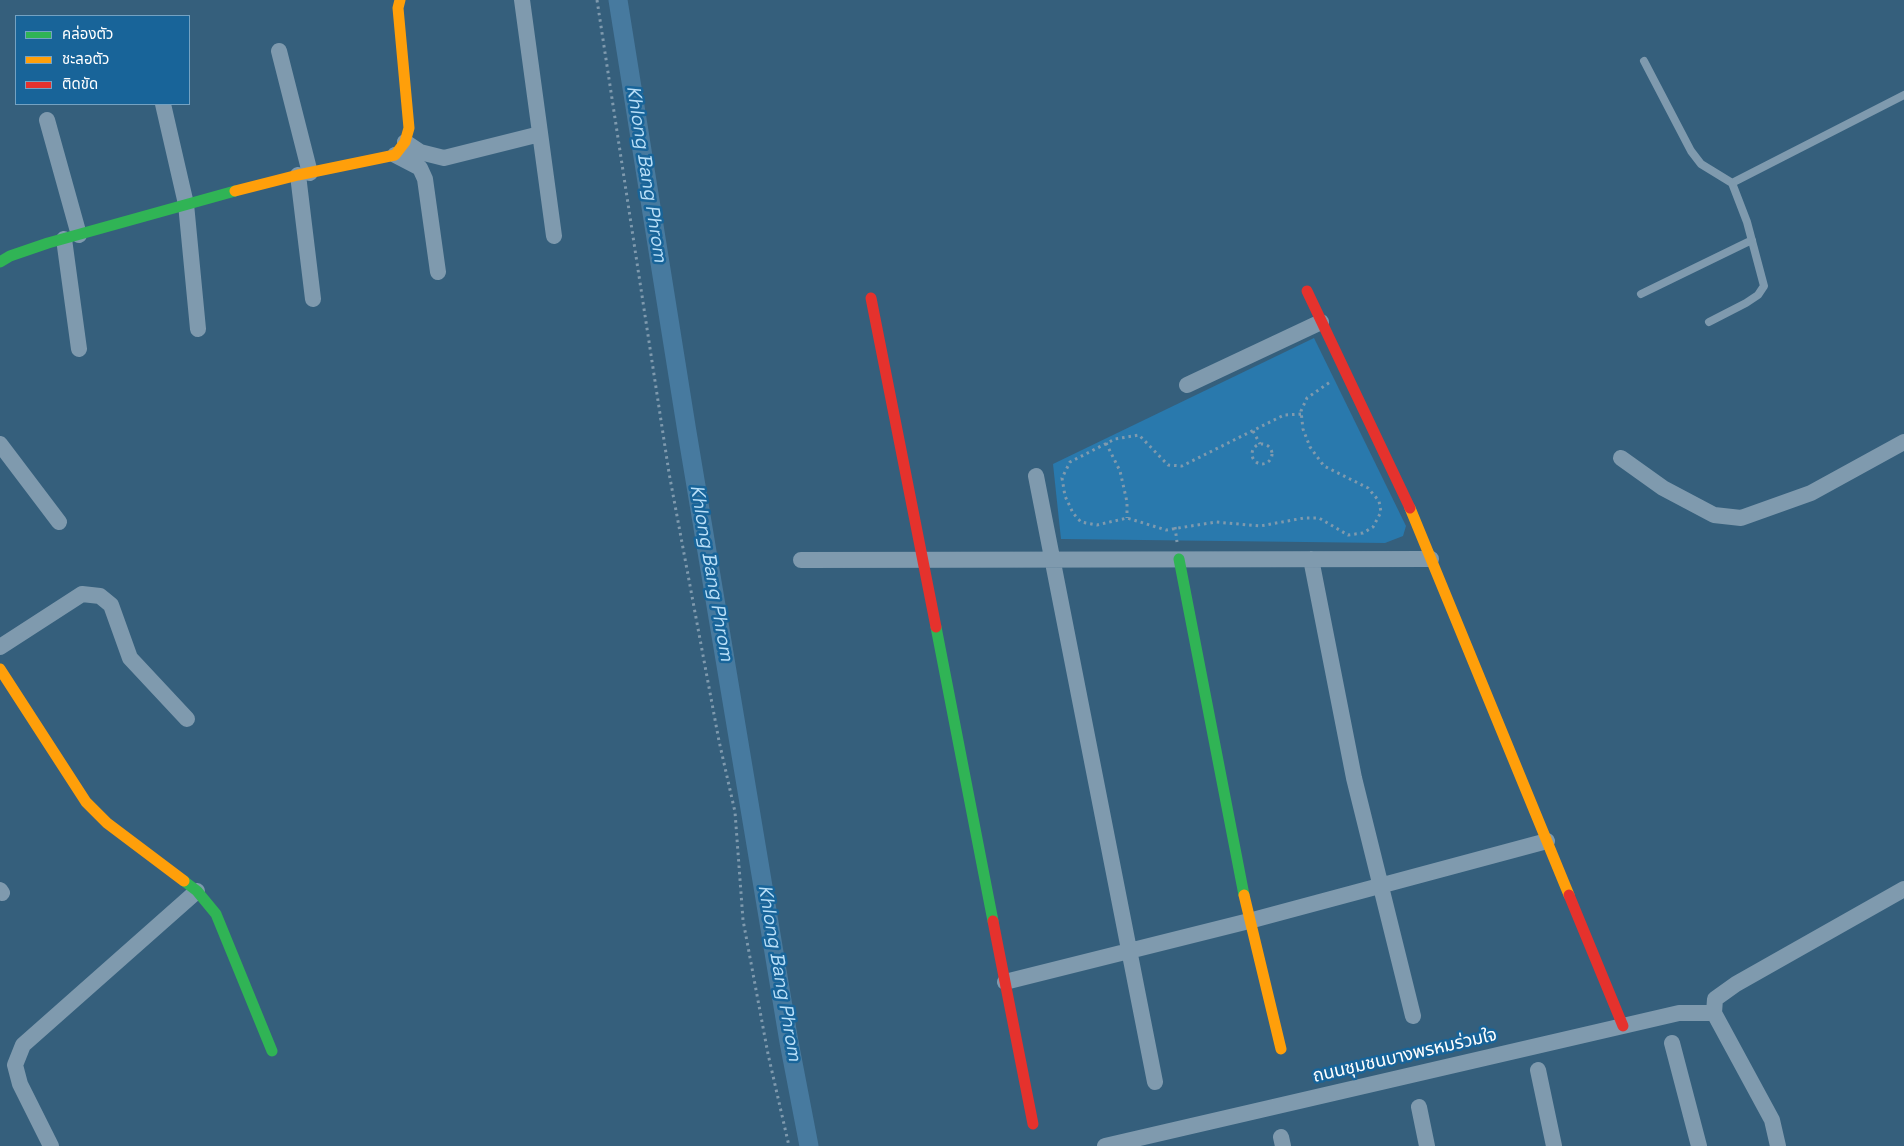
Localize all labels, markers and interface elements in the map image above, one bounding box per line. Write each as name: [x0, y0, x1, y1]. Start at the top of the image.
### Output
legend: [15, 15, 190, 105]
text: คล่องตัว: [62, 24, 113, 43]
text: ชะลอตัว: [62, 49, 109, 68]
text: ติดขัด: [62, 74, 98, 93]
water label: Khlong Bang Phrom: [621, 84, 671, 264]
water label: Khlong Bang Phrom: [684, 483, 738, 663]
water label: Khlong Bang Phrom: [752, 883, 806, 1063]
street label: ถนนชุมชนบางพรหมร่วมใจ: [1311, 1024, 1499, 1088]

